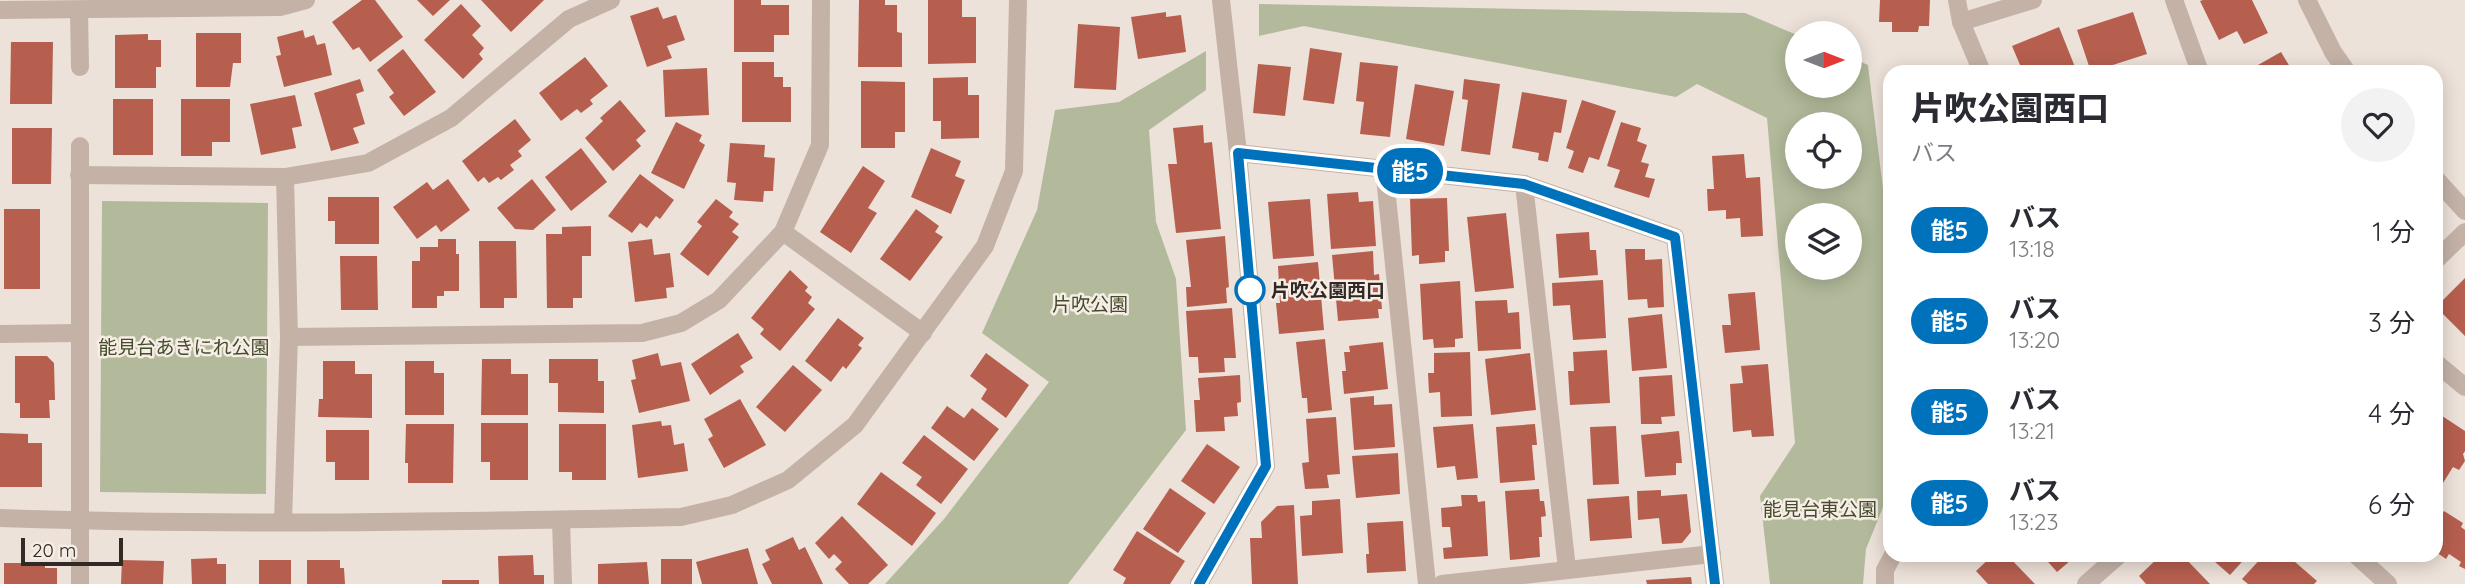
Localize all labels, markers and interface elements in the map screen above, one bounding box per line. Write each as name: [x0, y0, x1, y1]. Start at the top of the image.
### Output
north arrow: [1785, 21, 1862, 98]
map controls: [1785, 21, 1862, 280]
text: 片吹公園西口: [1911, 87, 2109, 128]
button: heart: [2341, 88, 2415, 162]
button: locate: [1785, 112, 1862, 189]
text: バス: [1911, 138, 1957, 167]
line badge: 能5: [1378, 148, 1442, 194]
text: 能5: [1391, 156, 1429, 186]
text: バス: [2009, 201, 2061, 234]
button: layers: [1785, 203, 1862, 280]
text: 能5: [1931, 215, 1968, 245]
text: 1 分: [2372, 215, 2415, 248]
text: 13:18: [2009, 234, 2055, 263]
marker: 片吹公園西口: [1235, 275, 1265, 305]
place label: 片吹公園西口: [1271, 278, 1385, 302]
park label: 片吹公園: [1052, 292, 1128, 316]
text: バス: [2009, 292, 2061, 325]
text: 能5: [1931, 306, 1968, 336]
text: 3 分: [2368, 306, 2415, 339]
text: 13:20: [2009, 325, 2060, 354]
park label: 能見台あきにれ公園: [98, 335, 270, 359]
text: バス: [2009, 383, 2061, 416]
text: 能5: [1931, 397, 1968, 427]
text: 4 分: [2368, 397, 2415, 430]
text: 13:21: [2009, 416, 2055, 445]
text: バス: [2009, 474, 2061, 507]
text: 能5: [1931, 488, 1968, 518]
text: 6 分: [2368, 488, 2415, 521]
park label: 能見台東公園: [1763, 497, 1877, 521]
text: 13:23: [2009, 507, 2059, 536]
scale bar: [21, 535, 122, 567]
text: 20 m: [32, 538, 76, 562]

